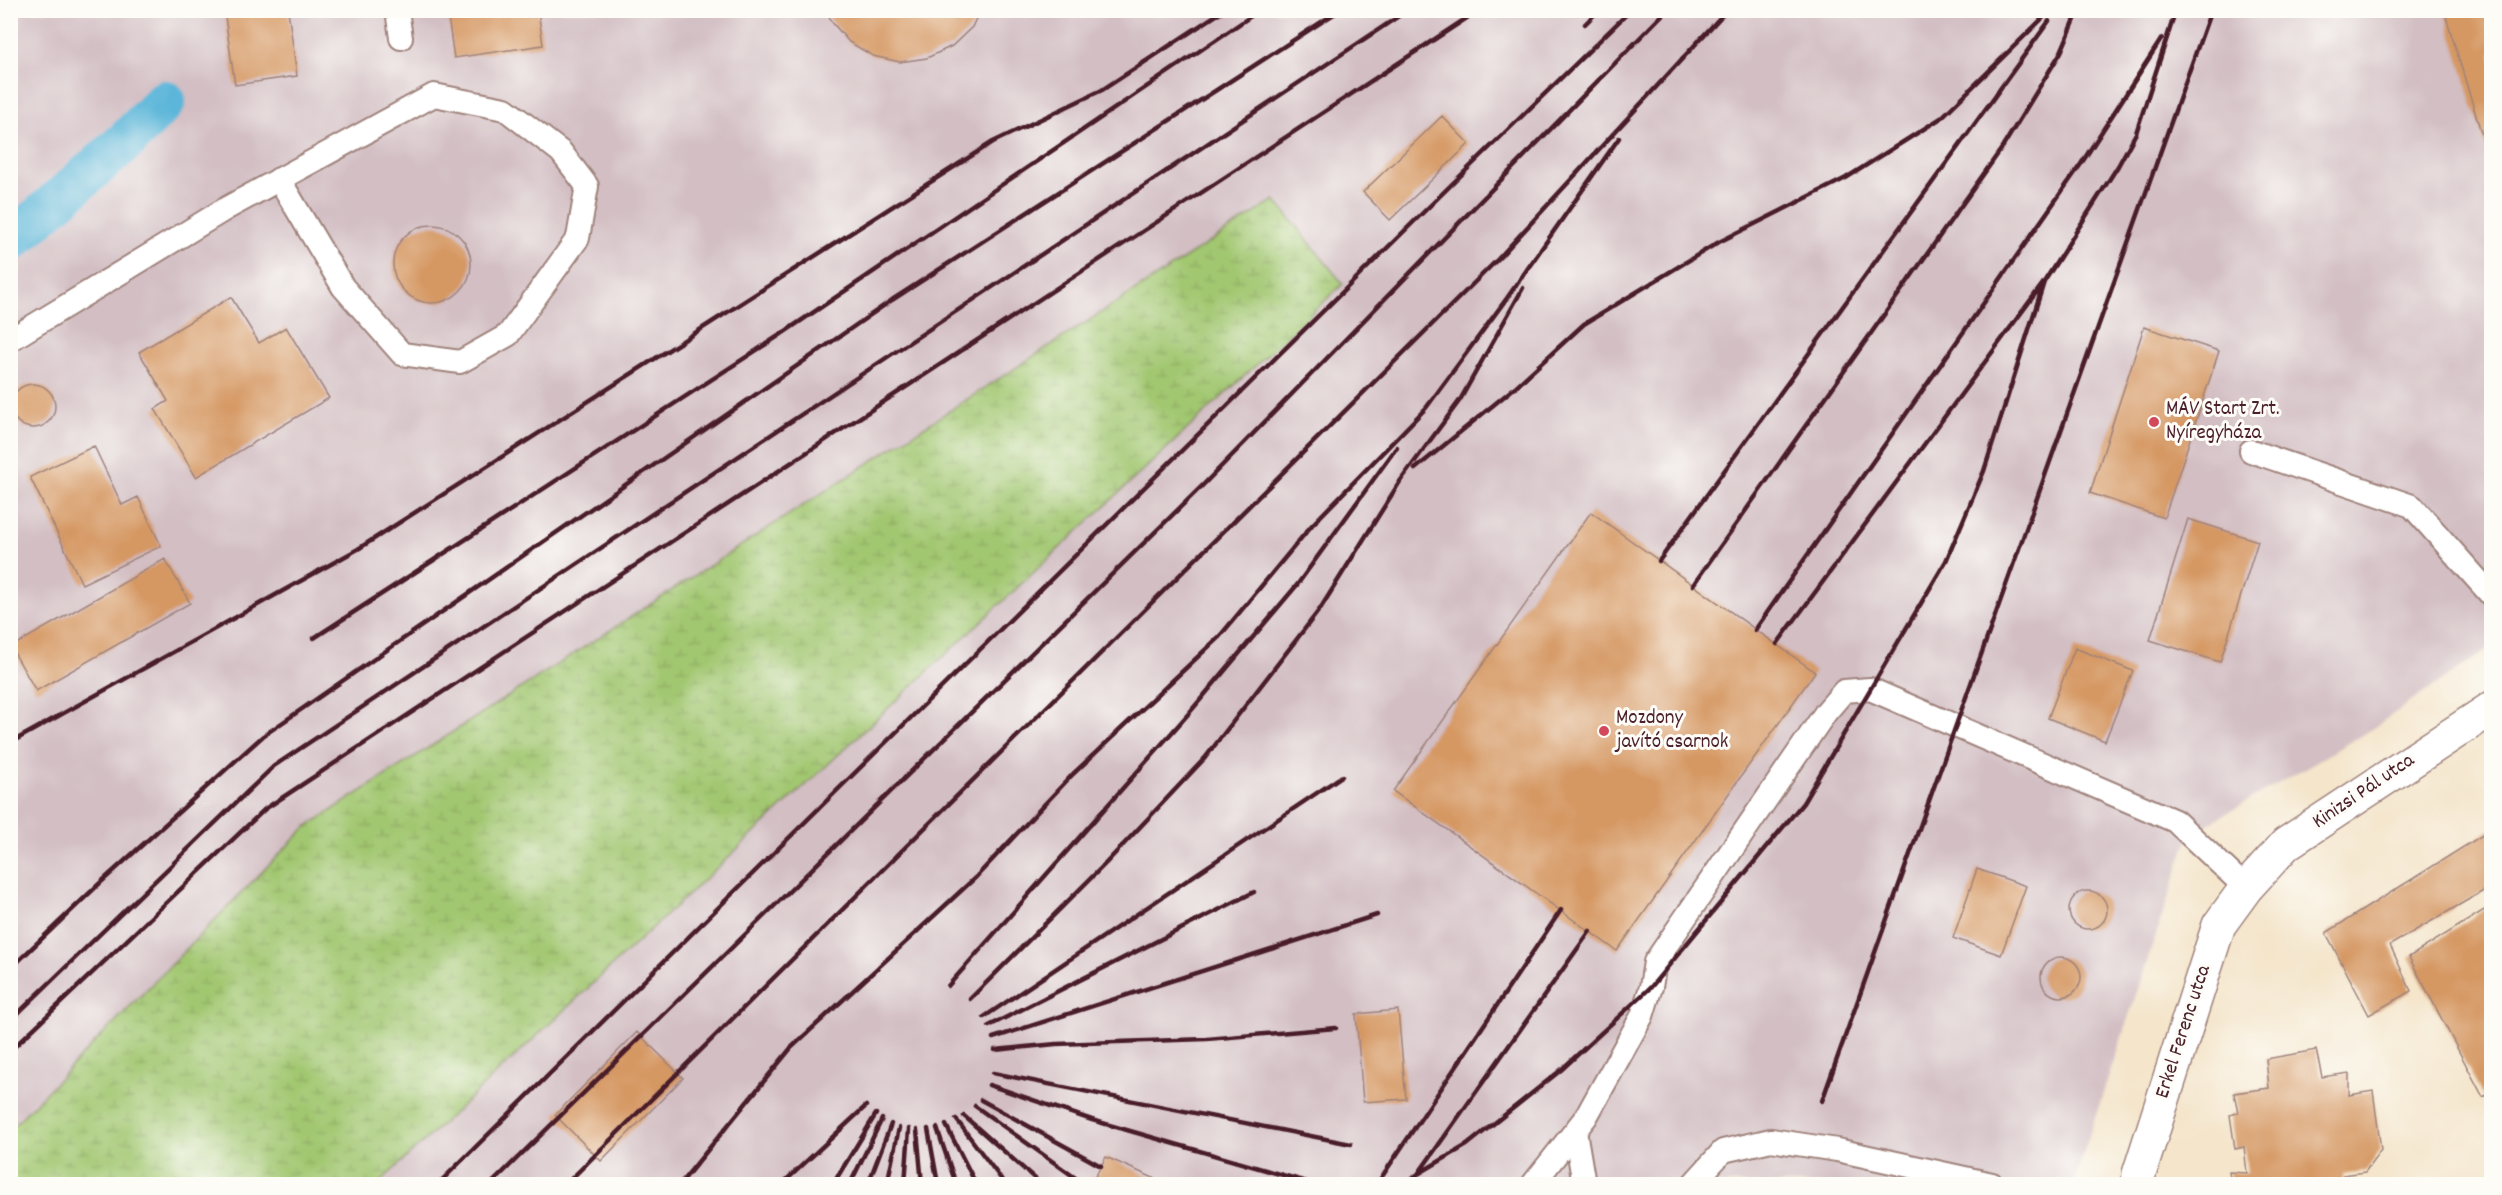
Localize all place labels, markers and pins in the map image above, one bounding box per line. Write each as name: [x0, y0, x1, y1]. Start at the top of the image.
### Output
place label: MÁV Start Zrt. Nyíregyháza: [2166, 395, 2280, 449]
marker: MÁV Start Zrt. Nyíregyháza: [2147, 415, 2161, 429]
place label: Mozdony javító csarnok: [1614, 704, 1728, 758]
marker: Mozdony javító csarnok: [1597, 724, 1611, 738]

